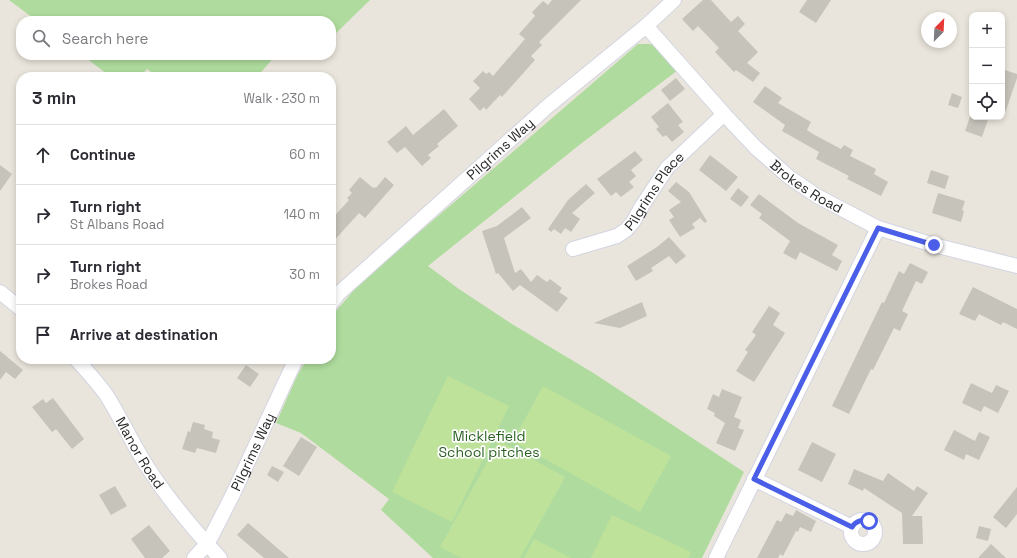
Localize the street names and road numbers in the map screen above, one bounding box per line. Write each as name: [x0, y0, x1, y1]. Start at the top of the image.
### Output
street label: Pilgrims Way: [463, 114, 538, 184]
street label: Pilgrims Place: [621, 148, 688, 234]
street label: Brokes Road: [766, 156, 846, 217]
street label: Pilgrims Way: [227, 410, 279, 494]
street label: Manor Road: [112, 414, 168, 492]

